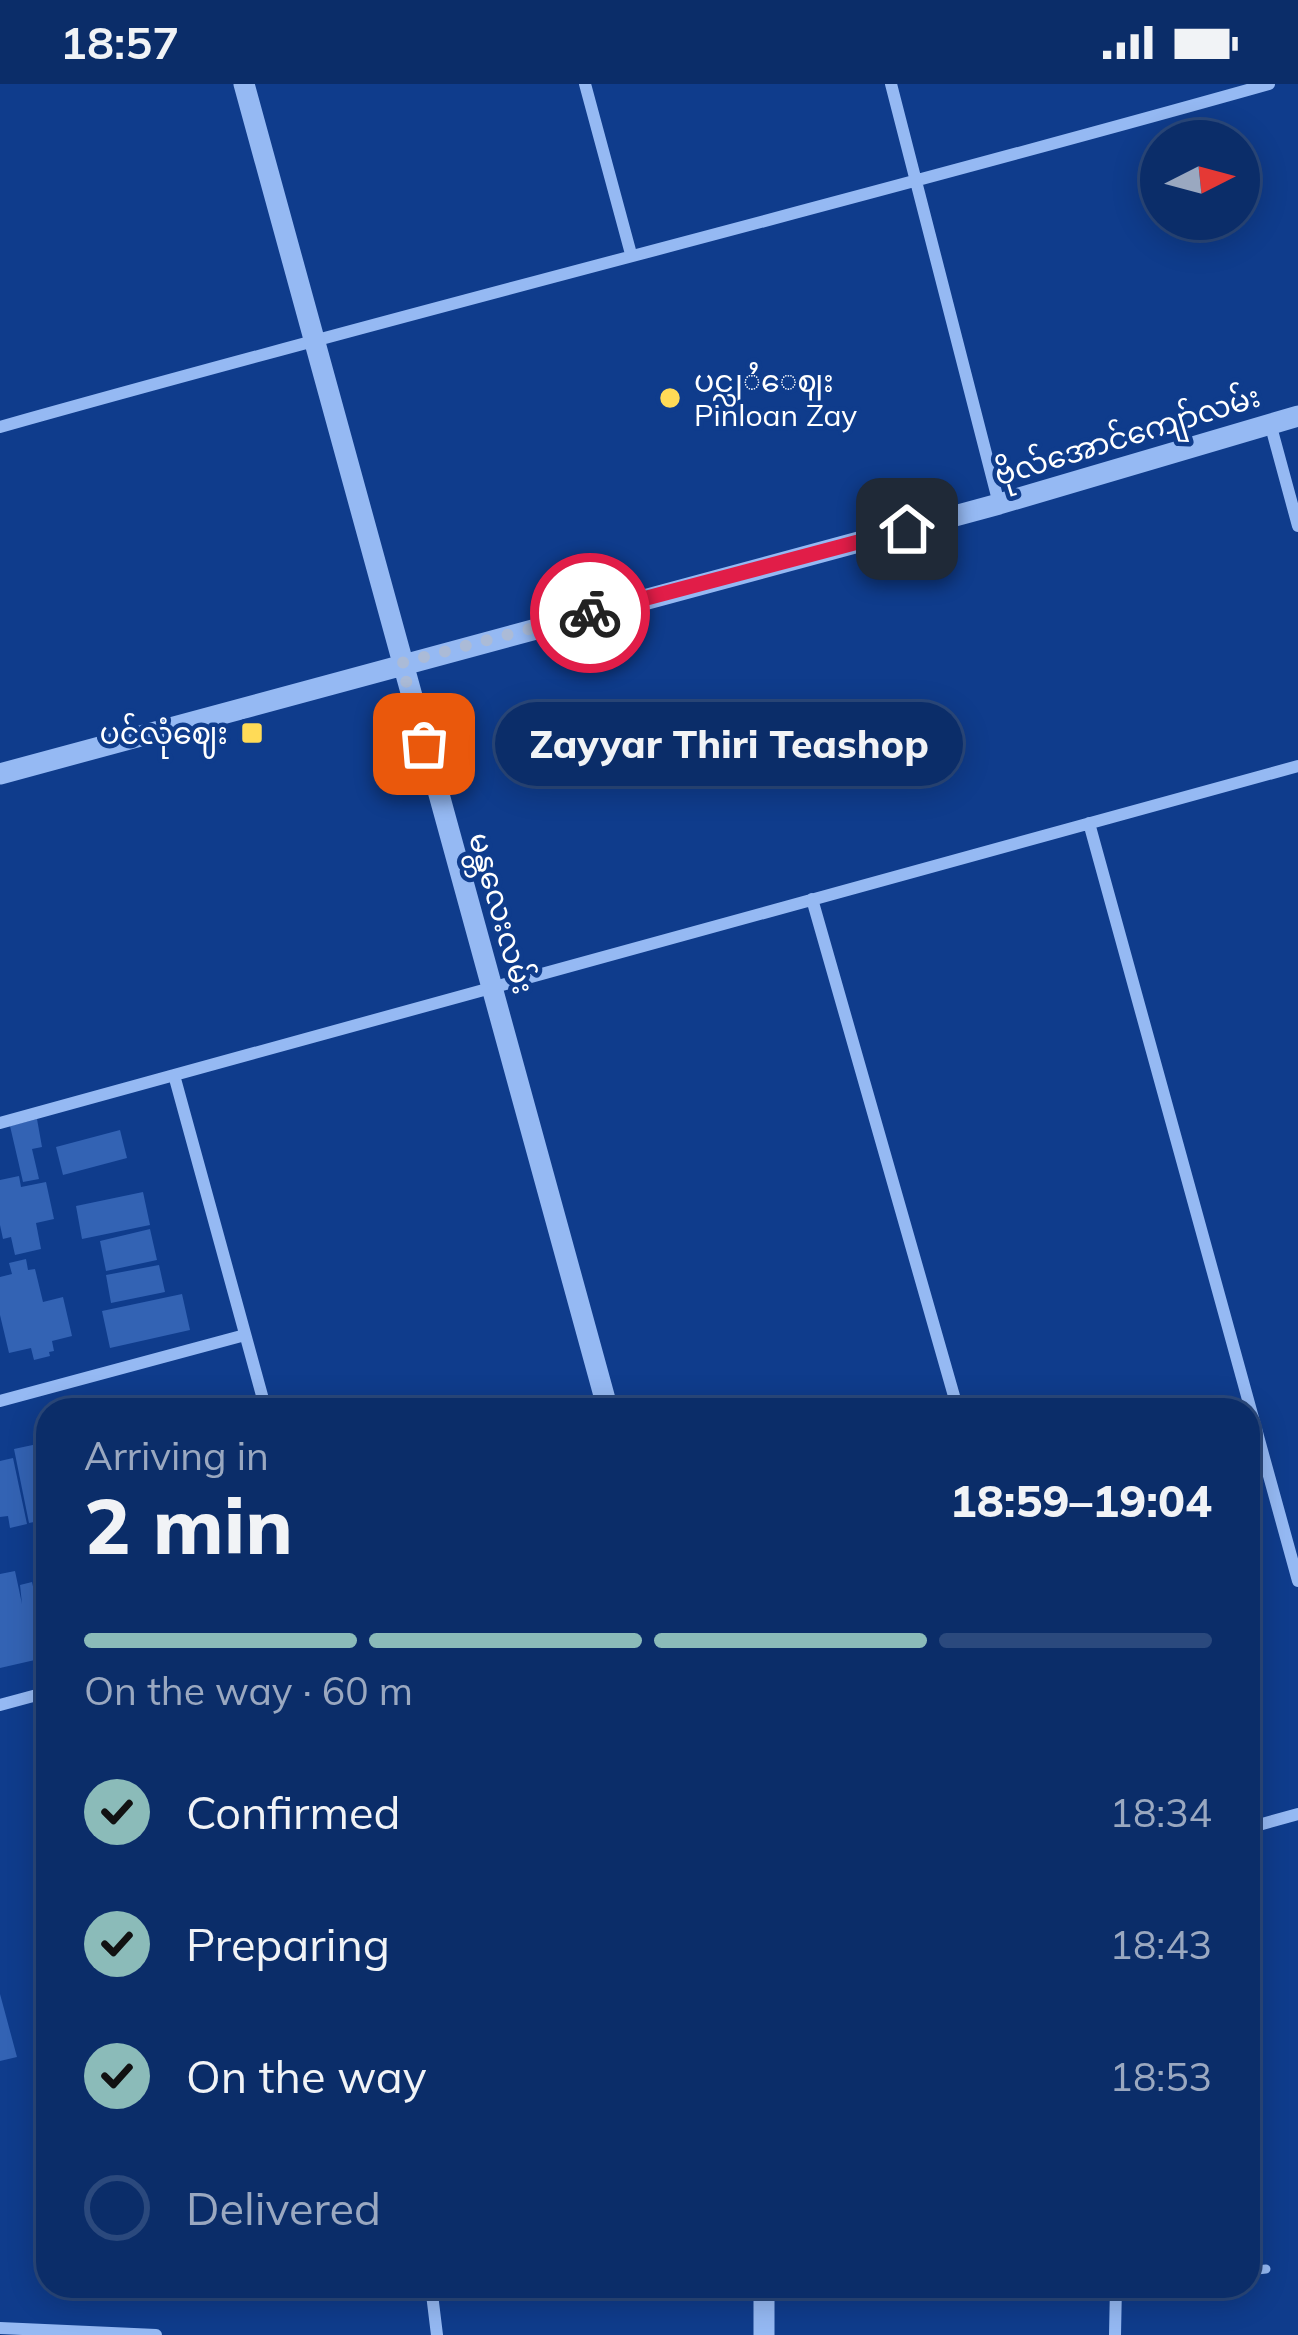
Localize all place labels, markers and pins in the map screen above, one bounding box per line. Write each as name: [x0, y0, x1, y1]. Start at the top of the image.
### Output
place label: ပင္လုႆေဈး Pinloan Zay: [694, 362, 857, 434]
marker: ပင္လုႆေဈး Pinloan Zay: [657, 385, 683, 411]
pin: [856, 478, 958, 580]
pin: [373, 693, 475, 795]
callout: Zayyar Thiri Teashop: [496, 702, 964, 786]
place label: ပင်လုံဈေး: [99, 712, 228, 759]
marker: ပင်လုံဈေး: [239, 720, 265, 746]

